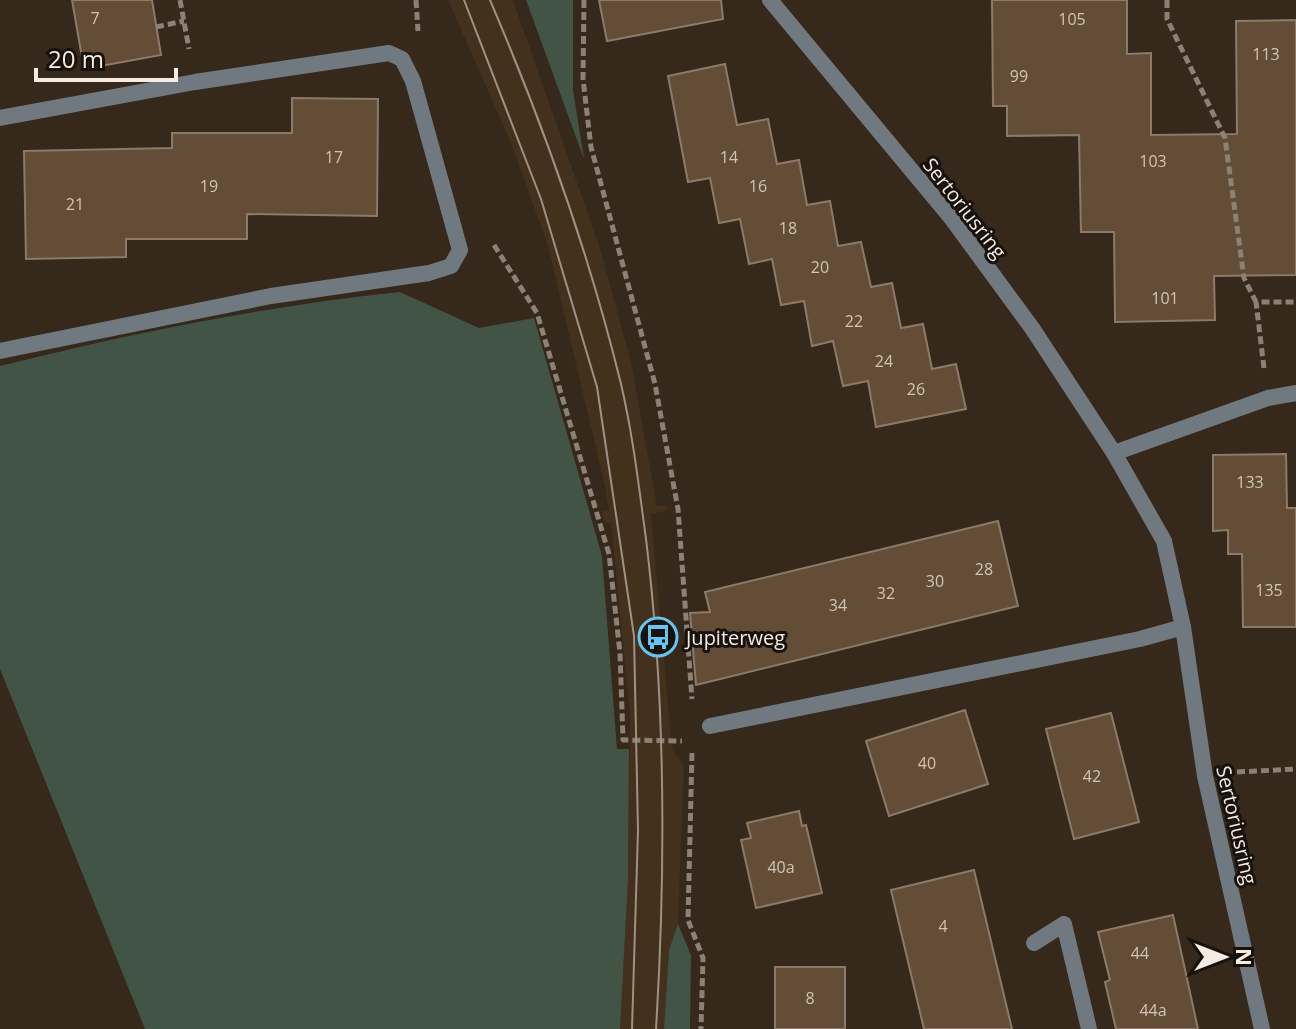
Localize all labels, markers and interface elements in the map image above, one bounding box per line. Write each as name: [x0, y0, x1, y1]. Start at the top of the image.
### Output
house number: 7: [90, 7, 100, 29]
house number: 105: [1058, 8, 1086, 30]
scale bar: [36, 32, 176, 82]
text: 20 m: [48, 42, 104, 75]
house number: 113: [1252, 43, 1280, 65]
house number: 99: [1010, 65, 1028, 87]
house number: 17: [325, 146, 343, 168]
house number: 14: [720, 146, 738, 168]
house number: 103: [1139, 150, 1167, 172]
street label: Sertoriusring: [917, 152, 1013, 264]
house number: 19: [200, 175, 218, 197]
house number: 16: [749, 175, 767, 197]
house number: 21: [66, 193, 84, 215]
house number: 18: [779, 217, 797, 239]
house number: 20: [811, 256, 829, 278]
house number: 101: [1151, 287, 1179, 309]
house number: 22: [845, 310, 863, 332]
house number: 24: [875, 350, 893, 372]
house number: 26: [907, 378, 925, 400]
house number: 133: [1236, 471, 1264, 493]
house number: 28: [975, 558, 993, 580]
house number: 30: [926, 570, 944, 592]
house number: 135: [1255, 579, 1283, 601]
house number: 32: [877, 582, 895, 604]
house number: 34: [829, 594, 847, 616]
bus stop icon: Jupiterweg: [637, 616, 679, 658]
place label: Jupiterweg: [684, 624, 785, 651]
house number: 40: [918, 752, 936, 774]
street label: Sertoriusring: [1210, 763, 1264, 887]
house number: 42: [1083, 765, 1101, 787]
house number: 40a: [767, 856, 795, 878]
house number: 4: [938, 915, 948, 937]
north arrow: [1184, 917, 1264, 997]
house number: 44: [1131, 942, 1149, 964]
text: N: [1230, 948, 1260, 966]
house number: 8: [805, 987, 815, 1009]
house number: 44a: [1139, 999, 1167, 1021]

